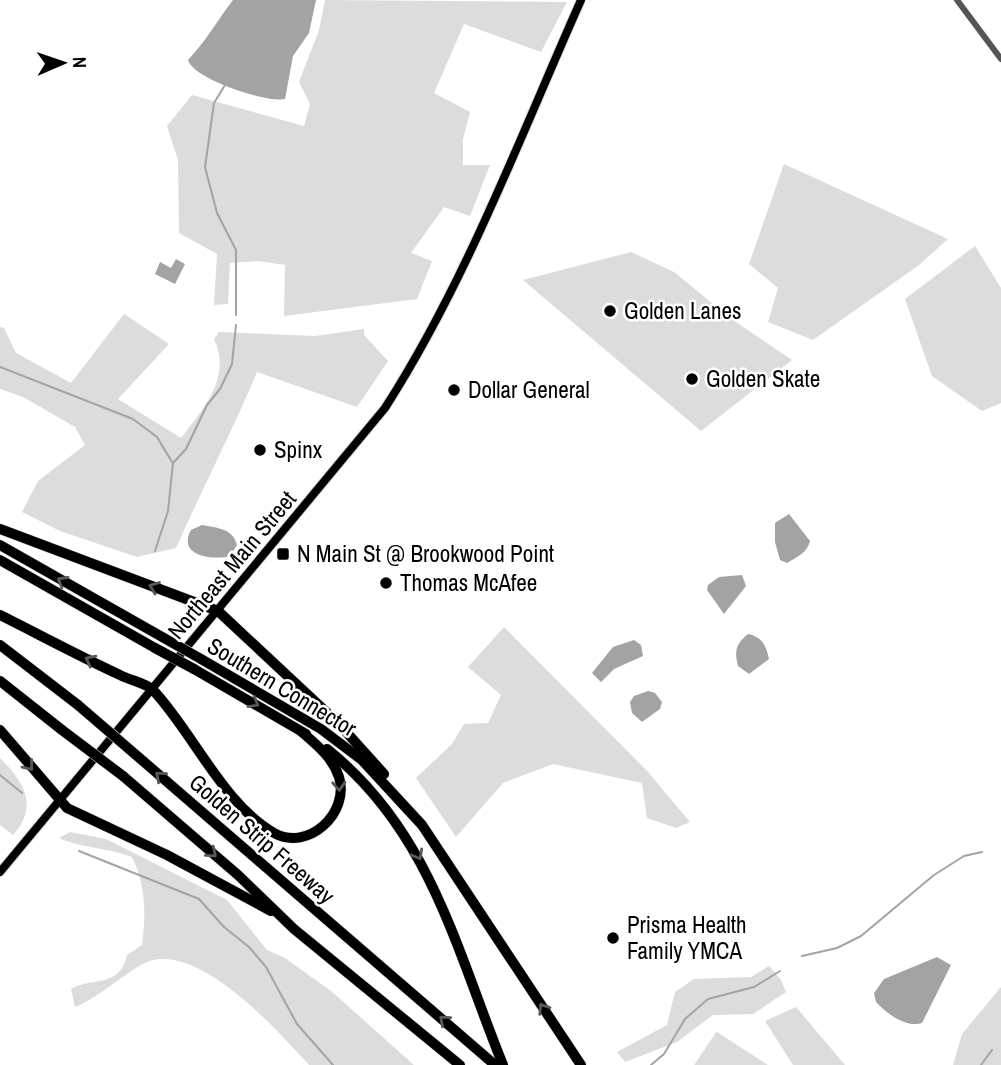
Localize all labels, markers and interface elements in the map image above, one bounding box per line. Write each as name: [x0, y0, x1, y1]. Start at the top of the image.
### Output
north arrow: [28, 28, 98, 98]
text: N: [67, 56, 93, 68]
place label: Golden Lanes: [624, 295, 741, 326]
marker: Golden Lanes: [602, 303, 618, 319]
place label: Golden Skate: [706, 363, 820, 394]
marker: Golden Skate: [684, 371, 700, 387]
place label: Dollar General: [468, 374, 590, 405]
marker: Dollar General: [446, 382, 462, 398]
place label: Spinx: [274, 434, 323, 465]
marker: Spinx: [252, 442, 268, 458]
street label: Northeast Main Street: [160, 484, 303, 645]
place label: N Main St @ Brookwood Point: [297, 538, 554, 569]
marker: N Main St @ Brookwood Point: [275, 546, 291, 562]
place label: Thomas McAfee: [400, 567, 537, 598]
marker: Thomas McAfee: [378, 575, 394, 591]
one-way arrow: [57, 576, 69, 589]
one-way arrow: [148, 581, 160, 595]
street label: Southern Connector: [202, 630, 363, 744]
one-way arrow: [85, 655, 97, 669]
one-way arrow: [246, 695, 259, 708]
one-way arrow: [21, 757, 33, 770]
street label: Golden Strip Freeway: [183, 767, 342, 911]
one-way arrow: [155, 772, 168, 784]
one-way arrow: [331, 781, 346, 792]
one-way arrow: [204, 845, 216, 858]
one-way arrow: [410, 848, 423, 861]
place label: Prisma Health Family YMCA: [627, 909, 747, 966]
marker: Prisma Health Family YMCA: [605, 930, 621, 946]
one-way arrow: [538, 1003, 551, 1016]
one-way arrow: [439, 1016, 452, 1028]

